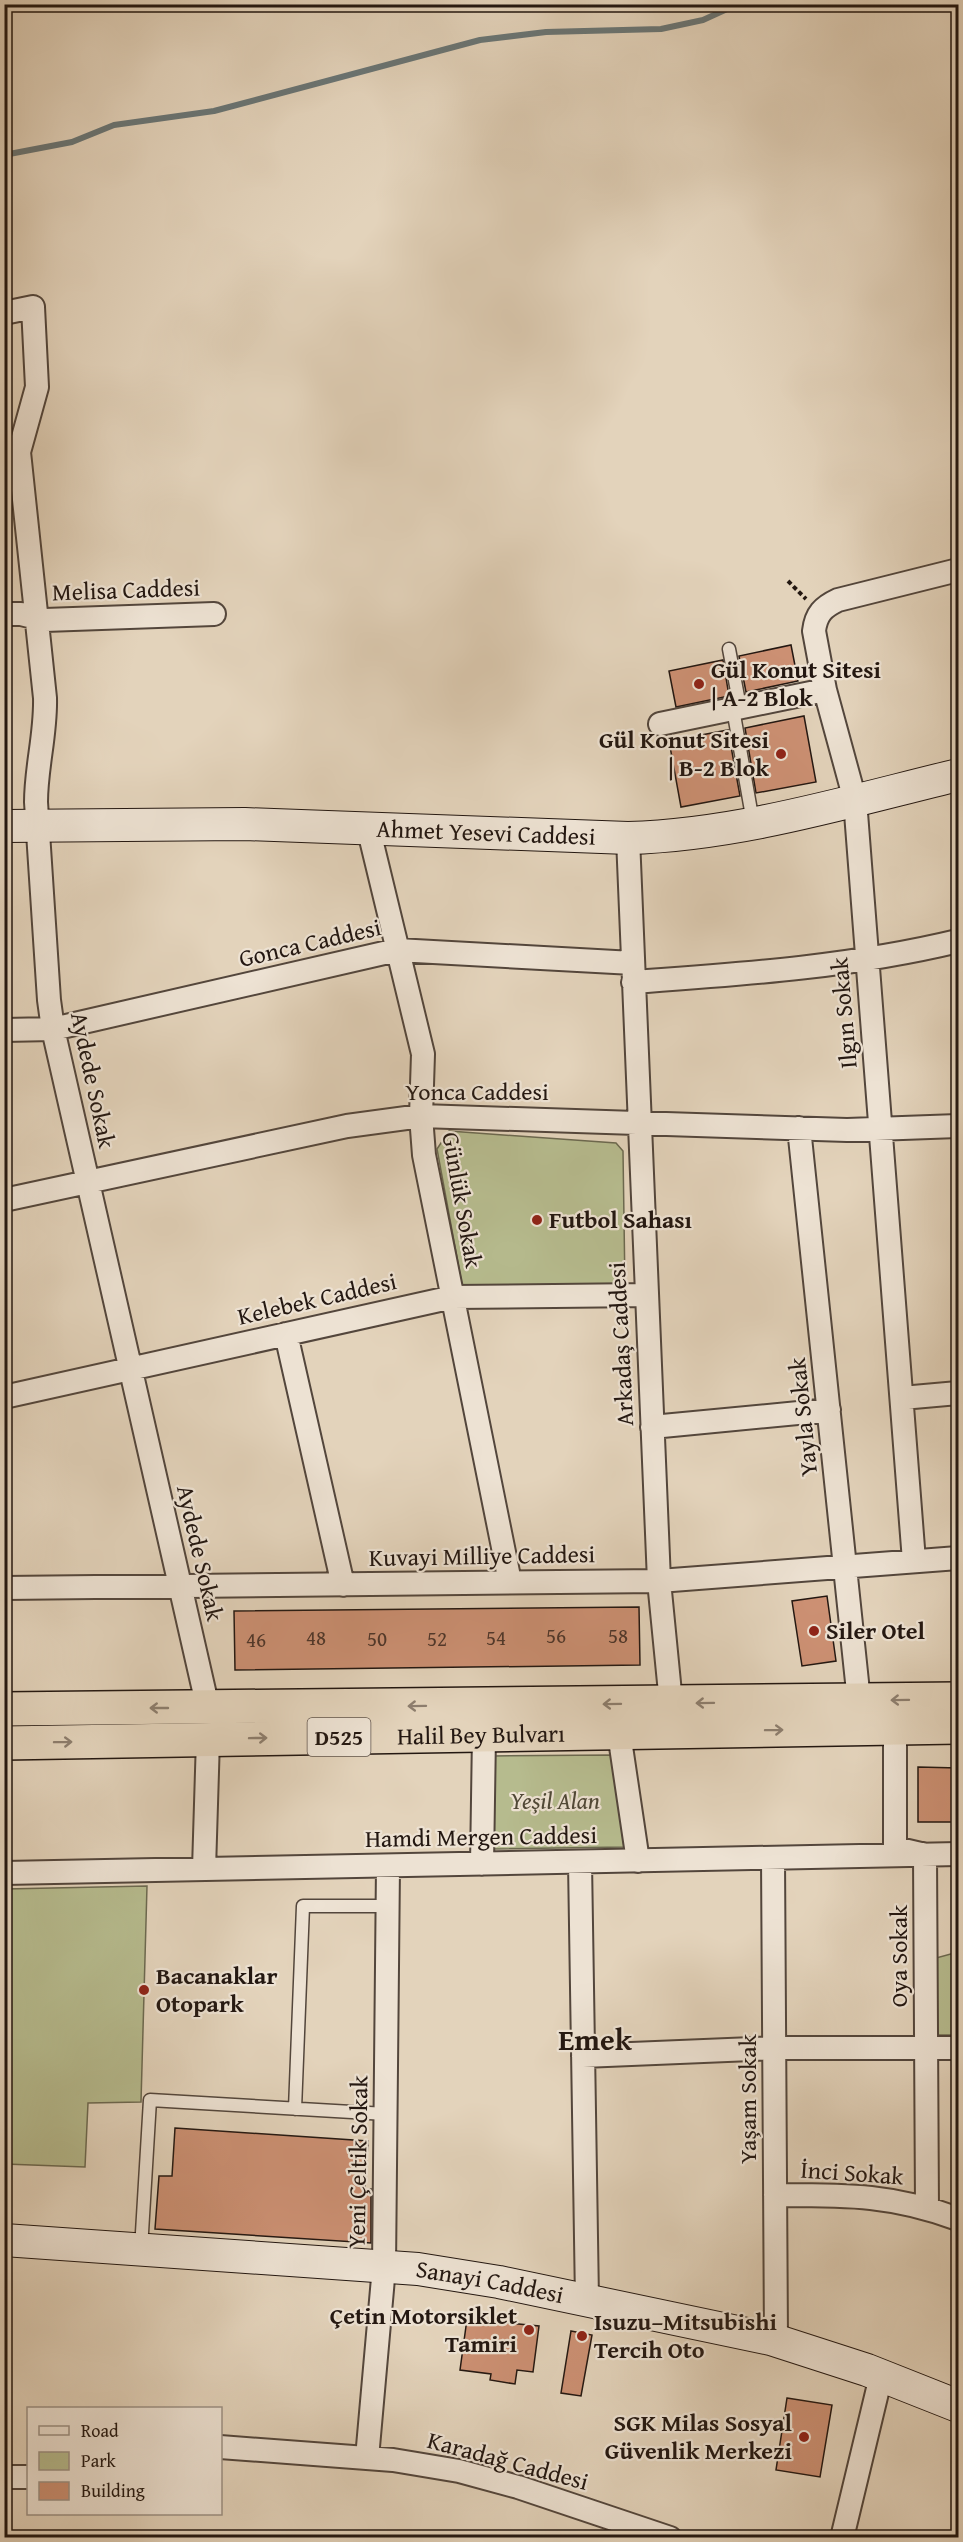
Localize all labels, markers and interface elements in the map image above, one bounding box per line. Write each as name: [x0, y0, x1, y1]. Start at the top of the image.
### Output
street label: Melisa Caddesi: [51, 569, 201, 610]
place label: Gül Konut Sitesi | A-2 Blok: [711, 652, 881, 715]
marker: Gül Konut Sitesi | A-2 Blok: [692, 677, 706, 691]
place label: Gül Konut Sitesi | B-2 Blok: [599, 722, 769, 785]
marker: Gül Konut Sitesi | B-2 Blok: [774, 747, 788, 761]
street label: Ahmet Yesevi Caddesi: [376, 811, 596, 854]
street label: Gonca Caddesi: [235, 909, 385, 976]
street label: Ilgın Sokak: [821, 955, 866, 1070]
street label: Aydede Sokak: [62, 1009, 125, 1152]
street label: Yonca Caddesi: [405, 1074, 549, 1109]
street label: Günlük Sokak: [433, 1129, 492, 1271]
place label: Futbol Sahası: [549, 1202, 692, 1237]
marker: Futbol Sahası: [530, 1213, 544, 1227]
street label: Arkadaş Caddesi: [599, 1261, 642, 1427]
street label: Kelebek Caddesi: [234, 1263, 400, 1334]
street label: Yayla Sokak: [779, 1355, 826, 1478]
street label: Aydede Sokak: [168, 1481, 233, 1625]
street label: Kuvayi Milliye Caddesi: [369, 1536, 596, 1575]
place label: Siler Otel: [826, 1613, 926, 1648]
house number: 56: [546, 1620, 566, 1651]
house number: 58: [608, 1620, 628, 1651]
house number: 48: [306, 1622, 326, 1653]
house number: 54: [486, 1622, 506, 1653]
house number: 50: [367, 1623, 387, 1654]
house number: 52: [427, 1623, 447, 1654]
house number: 46: [246, 1624, 266, 1655]
marker: Siler Otel: [807, 1624, 821, 1638]
one-way arrow: [891, 1694, 911, 1706]
one-way arrow: [696, 1697, 716, 1709]
one-way arrow: [603, 1698, 623, 1710]
one-way arrow: [408, 1700, 428, 1712]
one-way arrow: [150, 1702, 170, 1714]
street label: Halil Bey Bulvarı: [397, 1716, 565, 1753]
road number: D525: [308, 1718, 370, 1756]
one-way arrow: [763, 1725, 783, 1736]
one-way arrow: [247, 1732, 267, 1744]
one-way arrow: [52, 1736, 72, 1747]
park label: Yeşil Alan: [510, 1783, 600, 1818]
street label: Hamdi Mergen Caddesi: [365, 1817, 598, 1856]
street label: Oya Sokak: [881, 1904, 916, 2007]
place label: Bacanaklar Otopark: [156, 1958, 277, 2021]
marker: Bacanaklar Otopark: [137, 1983, 151, 1997]
district label: Emek: [558, 2017, 633, 2061]
street label: Yaşam Sokak: [730, 2033, 765, 2164]
street label: Yeni Çeltik Sokak: [338, 2074, 377, 2249]
street label: İnci Sokak: [799, 2151, 906, 2194]
street label: Sanayi Caddesi: [414, 2251, 567, 2312]
place label: Çetin Motorsiklet Tamiri: [330, 2298, 517, 2361]
place label: Isuzu–Mitsubishi Tercih Oto: [594, 2304, 777, 2367]
marker: Çetin Motorsiklet Tamiri: [522, 2323, 536, 2337]
marker: Isuzu–Mitsubishi Tercih Oto: [575, 2329, 589, 2343]
place label: SGK Milas Sosyal Güvenlik Merkezi: [605, 2405, 793, 2468]
legend: [27, 2407, 222, 2515]
text: Road: [81, 2417, 119, 2444]
street label: Karadağ Caddesi: [424, 2422, 593, 2499]
marker: SGK Milas Sosyal Güvenlik Merkezi: [797, 2430, 811, 2444]
text: Park: [81, 2447, 117, 2474]
text: Building: [81, 2477, 145, 2504]

